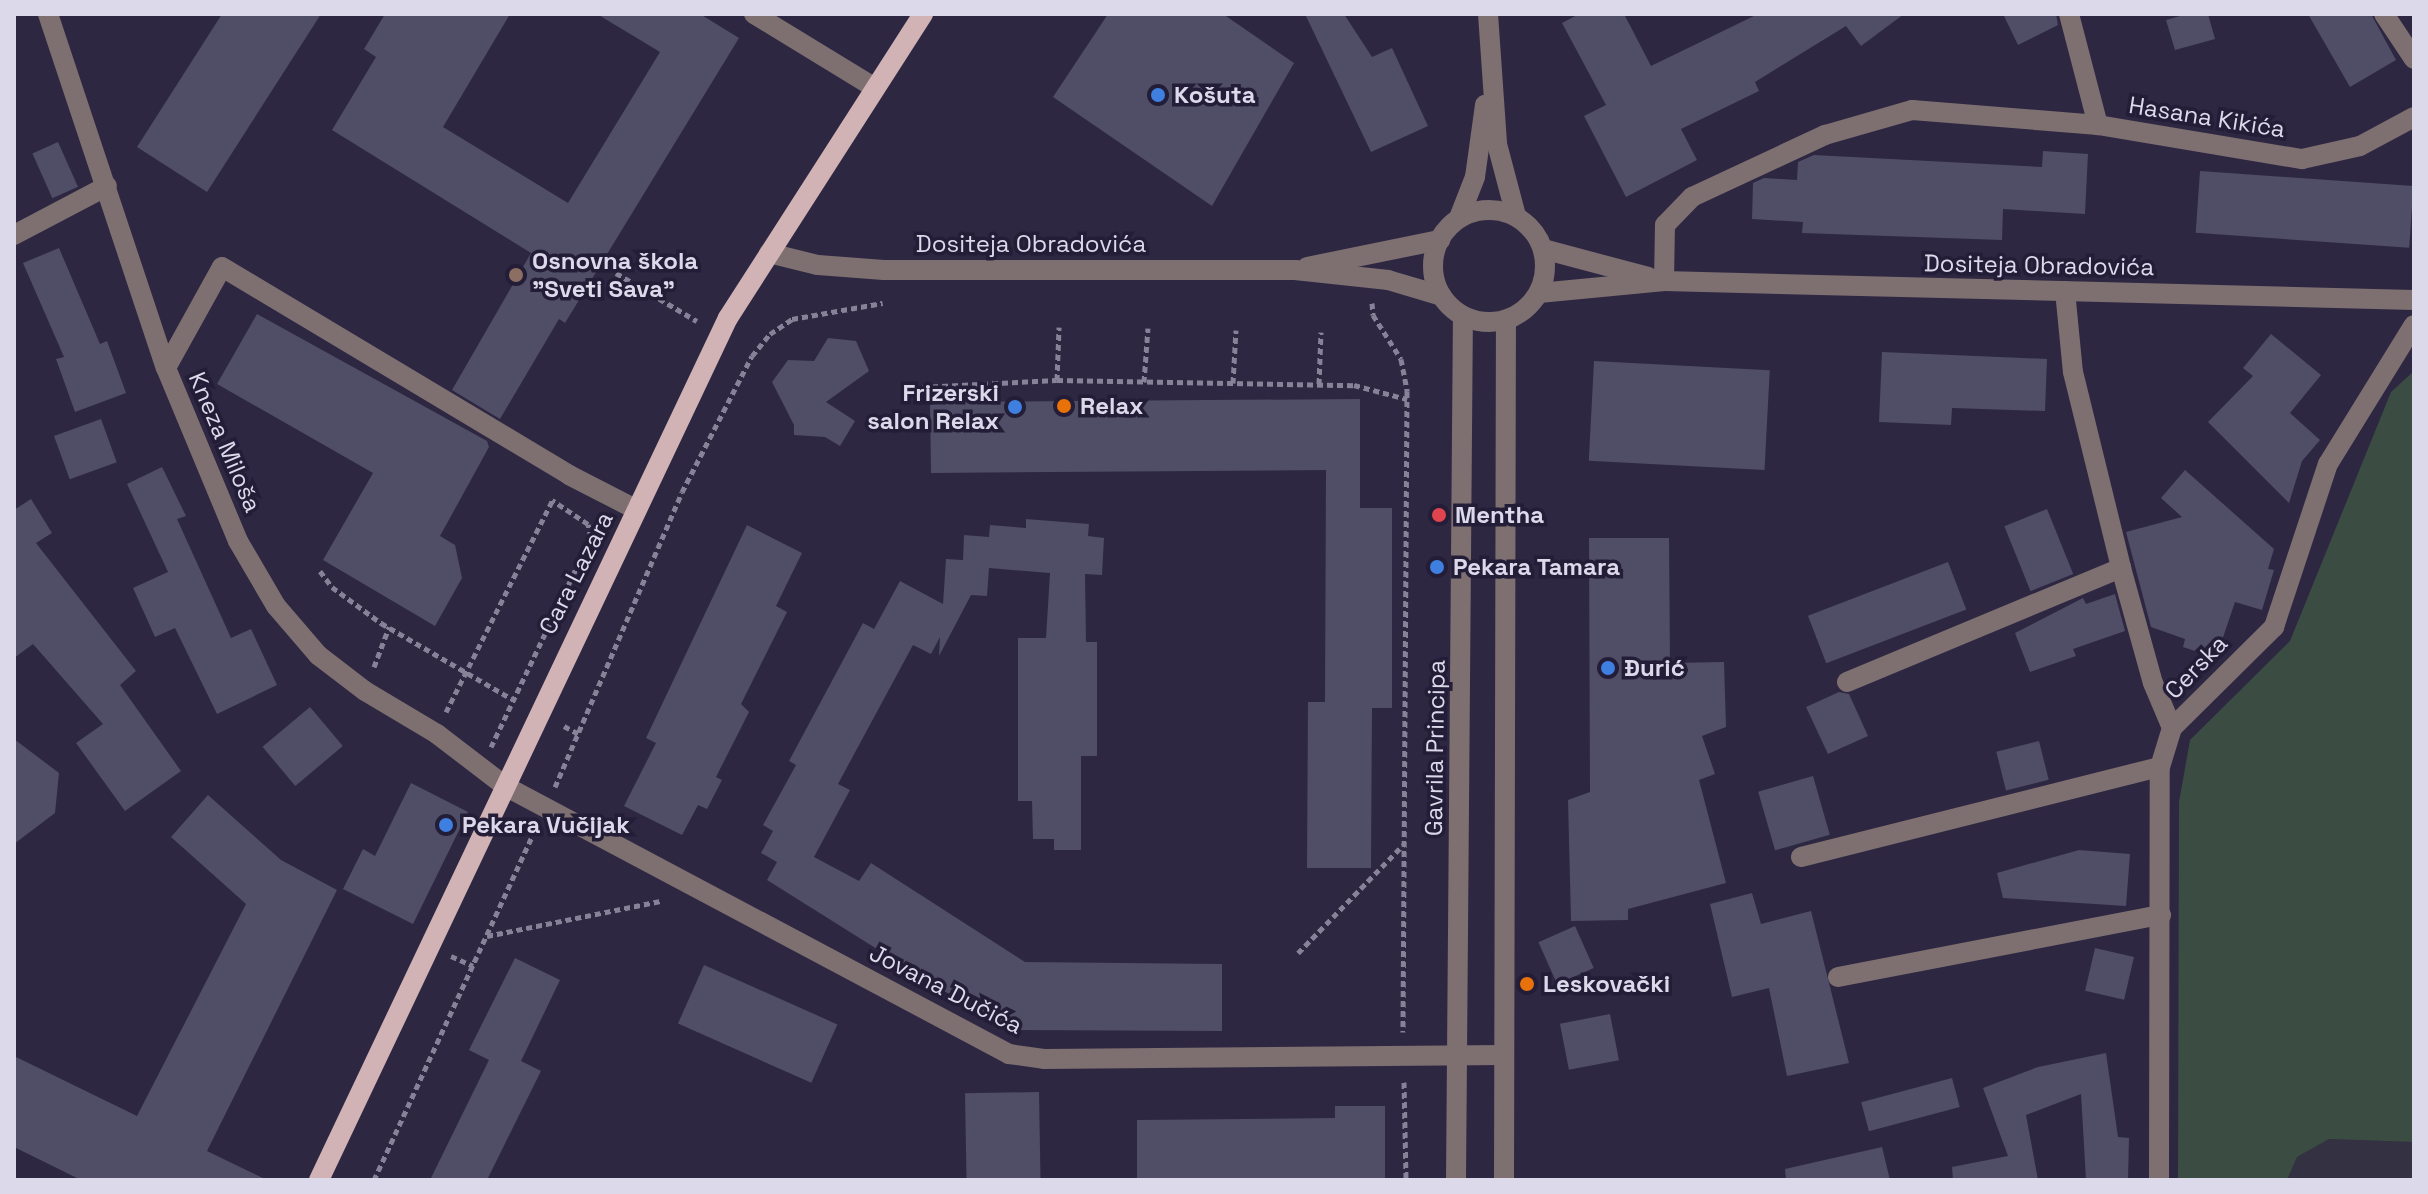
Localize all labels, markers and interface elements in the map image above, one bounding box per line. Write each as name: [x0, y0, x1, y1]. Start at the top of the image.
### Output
place label: Košuta: [1174, 81, 1256, 109]
marker: Košuta: [1149, 86, 1167, 104]
street label: Hasana Kikića: [2127, 90, 2287, 144]
street label: Dositeja Obradovića: [916, 230, 1146, 258]
place label: Osnovna škola "Sveti Sava": [532, 247, 698, 303]
street label: Dositeja Obradovića: [1924, 249, 2154, 281]
marker: Osnovna škola "Sveti Sava": [507, 266, 525, 284]
street label: Kneza Miloša: [183, 368, 267, 516]
place label: Frizerski salon Relax: [867, 379, 999, 435]
place label: Relax: [1080, 392, 1143, 420]
marker: Relax: [1055, 397, 1073, 415]
marker: Frizerski salon Relax: [1006, 398, 1024, 416]
place label: Mentha: [1455, 501, 1544, 529]
marker: Mentha: [1430, 506, 1448, 524]
street label: Cara Lazara: [533, 507, 619, 639]
place label: Pekara Tamara: [1453, 553, 1621, 581]
marker: Pekara Tamara: [1428, 558, 1446, 576]
street label: Cerska: [2159, 629, 2233, 705]
place label: Đurić: [1624, 654, 1685, 682]
marker: Đurić: [1599, 659, 1617, 677]
street label: Gavrila Principa: [1419, 660, 1451, 836]
place label: Pekara Vučijak: [462, 811, 630, 839]
marker: Pekara Vučijak: [437, 816, 455, 834]
street label: Jovana Dučića: [865, 938, 1027, 1040]
place label: Leskovački: [1543, 970, 1670, 998]
marker: Leskovački: [1518, 975, 1536, 993]

